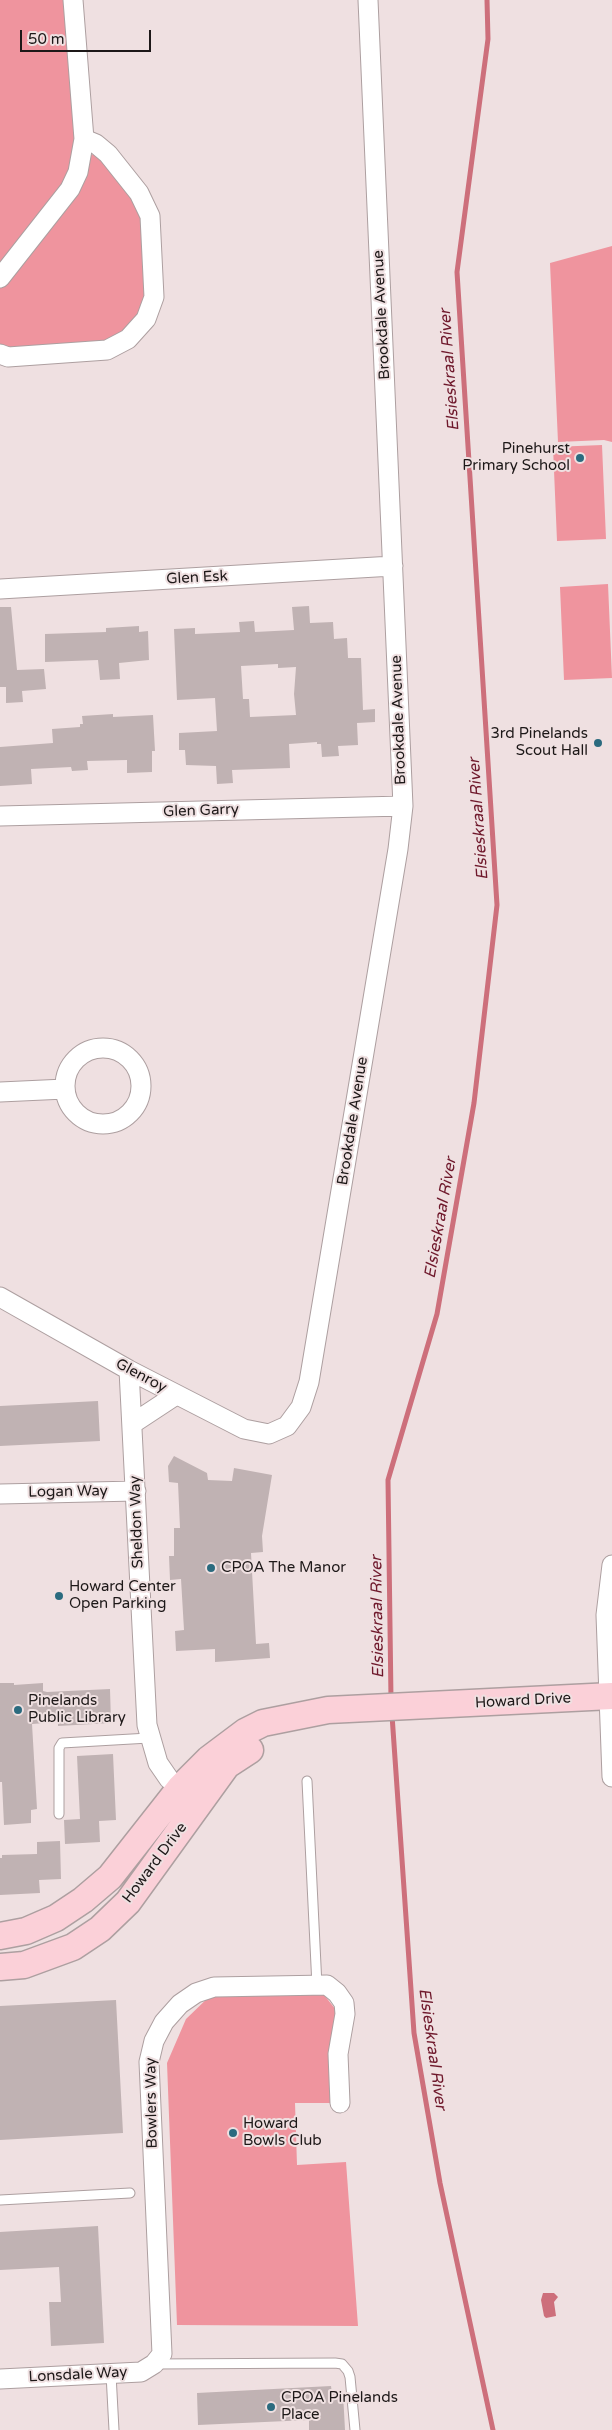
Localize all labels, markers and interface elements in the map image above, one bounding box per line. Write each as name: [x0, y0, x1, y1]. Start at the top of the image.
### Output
scale bar: [22, 20, 154, 52]
text: 50 m: [28, 30, 65, 48]
street label: Brookdale Avenue: [370, 250, 394, 380]
water label: Elsieskraal River: [436, 308, 464, 432]
place label: Pinehurst Primary School: [462, 440, 570, 475]
marker: Pinehurst Primary School: [574, 452, 586, 464]
street label: Glen Esk: [166, 567, 228, 589]
street label: Brookdale Avenue: [388, 655, 410, 785]
place label: 3rd Pinelands Scout Hall: [490, 725, 588, 760]
marker: 3rd Pinelands Scout Hall: [592, 737, 604, 749]
water label: Elsieskraal River: [465, 757, 493, 881]
street label: Glen Garry: [163, 801, 239, 821]
street label: Brookdale Avenue: [334, 1055, 372, 1187]
water label: Elsieskraal River: [421, 1156, 461, 1280]
street label: Glenroy: [112, 1355, 170, 1397]
street label: Sheldon Way: [126, 1475, 148, 1569]
street label: Logan Way: [28, 1482, 108, 1502]
water label: Elsieskraal River: [367, 1556, 389, 1678]
place label: CPOA The Manor: [221, 1559, 346, 1577]
marker: CPOA The Manor: [205, 1562, 217, 1574]
place label: Howard Center Open Parking: [69, 1578, 176, 1613]
marker: Howard Center Open Parking: [53, 1590, 65, 1602]
street label: Howard Drive: [475, 1689, 571, 1713]
place label: Pinelands Public Library: [28, 1692, 126, 1727]
marker: Pinelands Public Library: [12, 1704, 24, 1716]
street label: Howard Drive: [119, 1819, 191, 1907]
water label: Elsieskraal River: [414, 1987, 450, 2111]
street label: Bowlers Way: [142, 2057, 162, 2149]
place label: Howard Bowls Club: [243, 2115, 322, 2150]
marker: Howard Bowls Club: [227, 2127, 239, 2139]
street label: Lonsdale Way: [28, 2363, 128, 2387]
place label: CPOA Pinelands Place: [281, 2389, 398, 2424]
marker: CPOA Pinelands Place: [265, 2401, 277, 2413]

